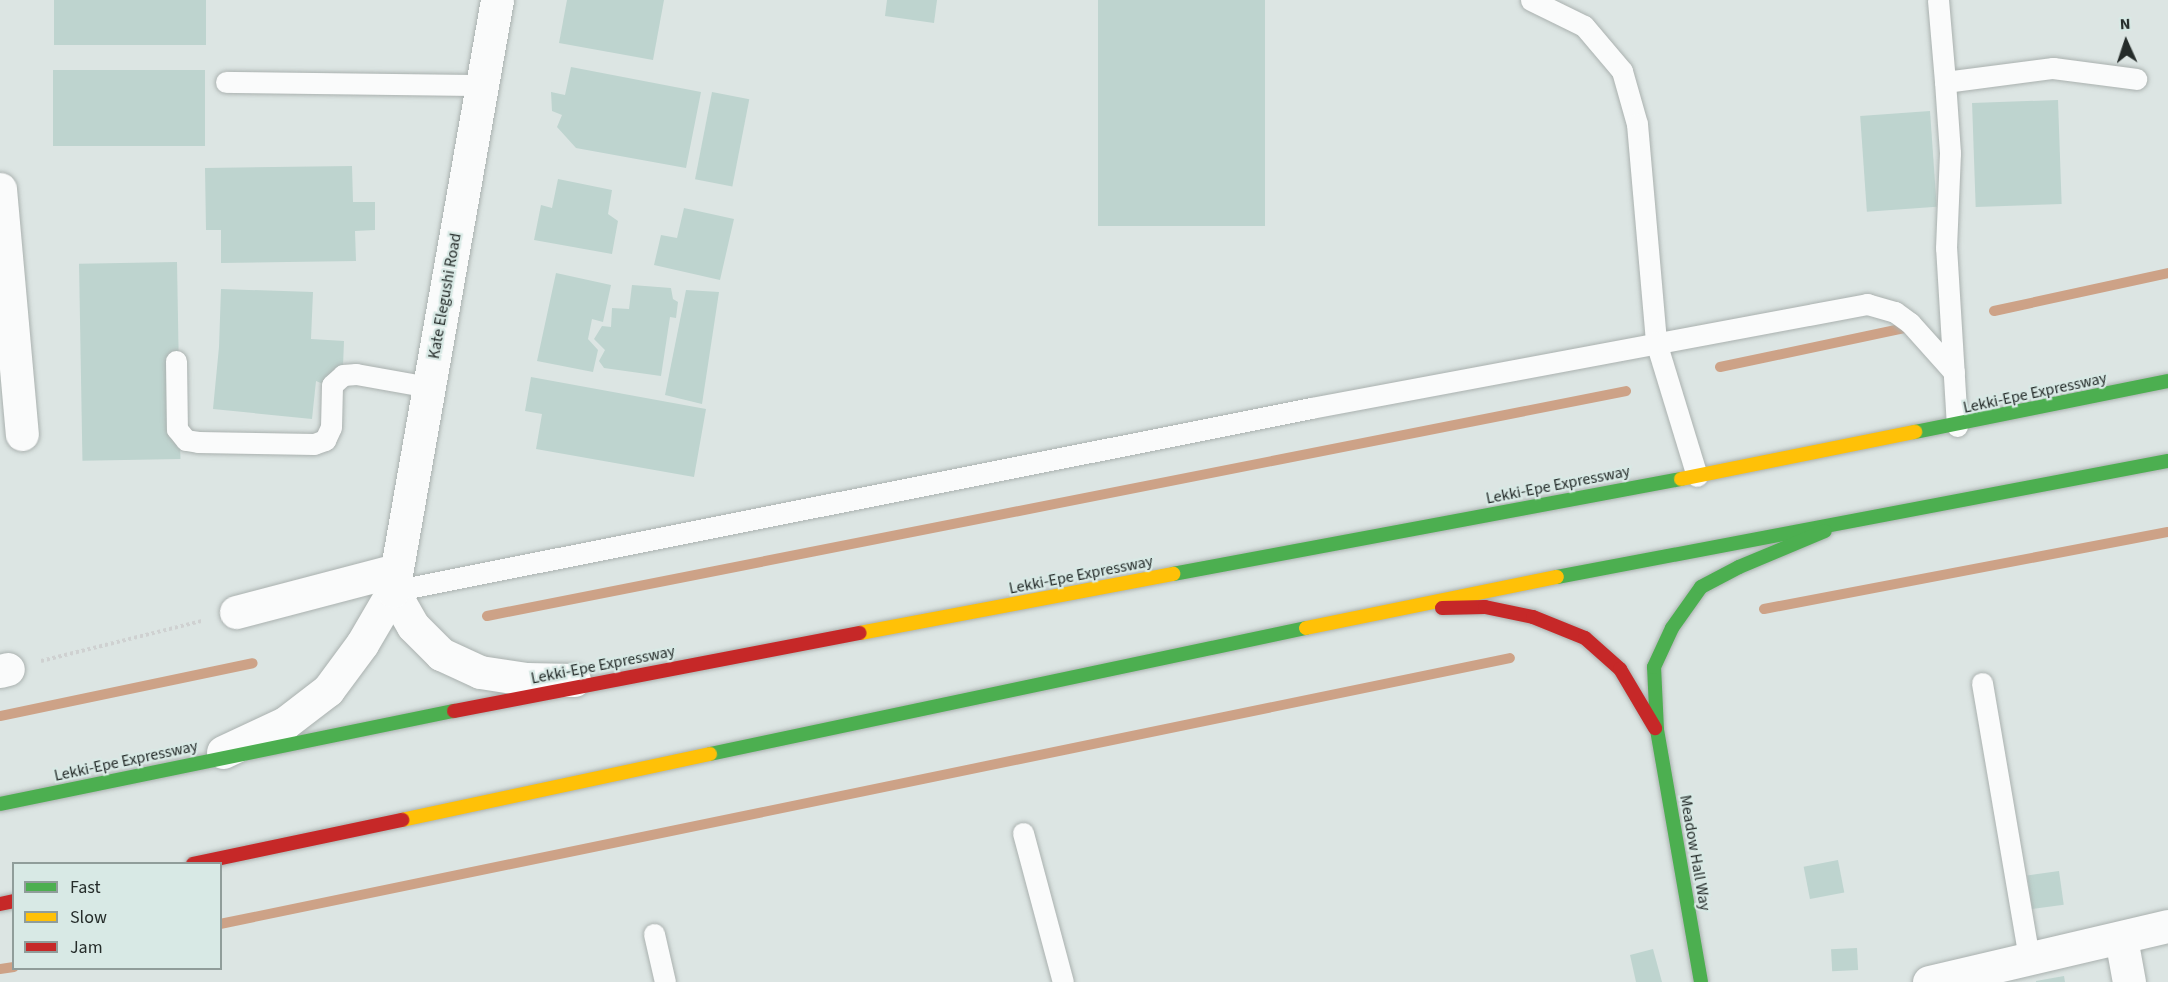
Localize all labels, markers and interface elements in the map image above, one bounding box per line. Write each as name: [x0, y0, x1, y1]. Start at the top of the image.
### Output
north arrow: [2096, 12, 2156, 72]
text: N: [2119, 13, 2131, 35]
street label: Kate Elegushi Road: [424, 232, 466, 360]
street label: Lekki-Epe Expressway: [1961, 368, 2109, 418]
street label: Lekki-Epe Expressway: [1484, 462, 1632, 508]
street label: Lekki-Epe Expressway: [1007, 552, 1155, 598]
street label: Lekki-Epe Expressway: [529, 642, 677, 688]
street label: Lekki-Epe Expressway: [52, 736, 200, 786]
street label: Meadow Hall Way: [1675, 794, 1715, 912]
legend: [12, 862, 222, 970]
text: Fast: [70, 875, 101, 900]
text: Slow: [70, 905, 107, 930]
text: Jam: [70, 935, 103, 960]

